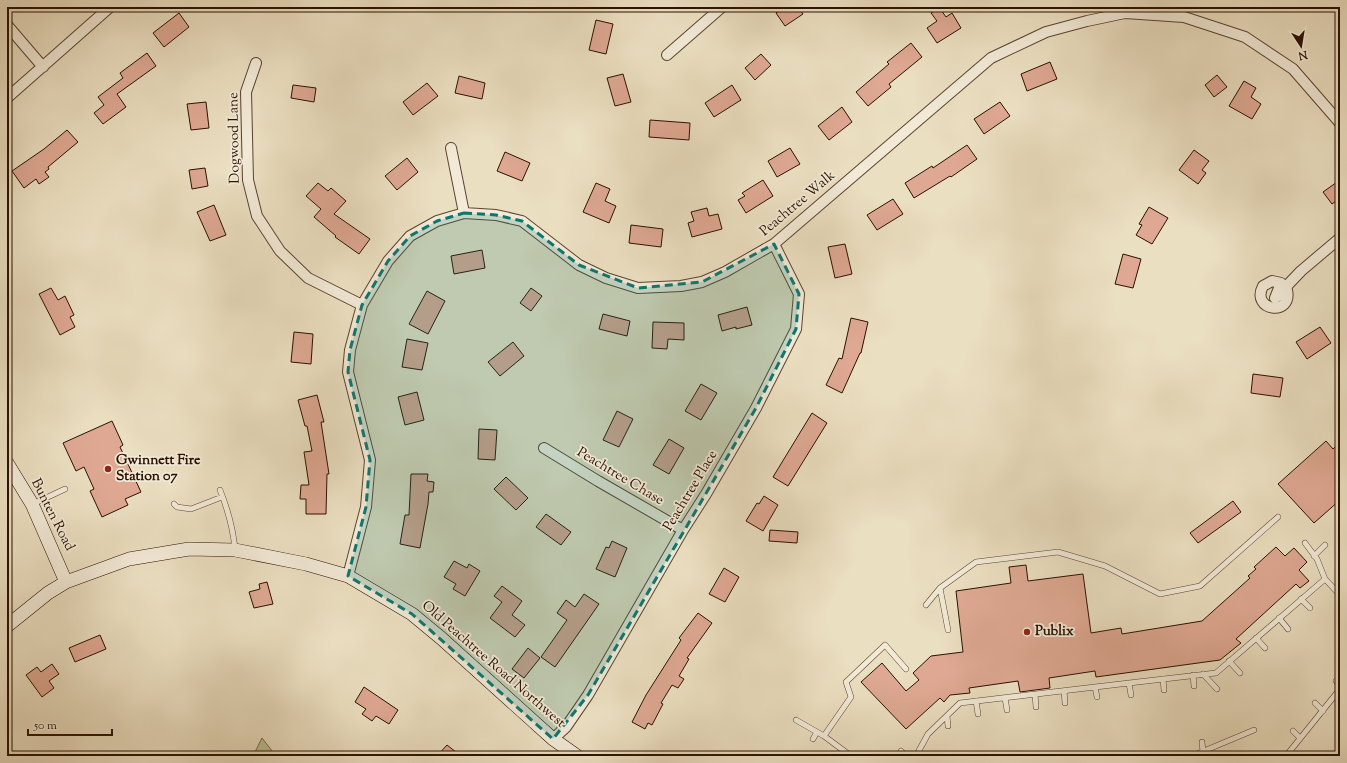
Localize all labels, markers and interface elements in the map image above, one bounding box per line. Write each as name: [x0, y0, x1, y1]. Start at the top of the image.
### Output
north arrow: [1281, 26, 1321, 66]
text: N: [1297, 46, 1310, 64]
street label: Dogwood Lane: [224, 92, 246, 184]
street label: Peachtree Walk: [756, 166, 840, 242]
street label: Peachtree Chase: [573, 443, 667, 511]
street label: Peachtree Place: [659, 447, 723, 535]
place label: Gwinnett Fire Station 07: [116, 451, 201, 487]
marker: Gwinnett Fire Station 07: [103, 464, 113, 474]
street label: Bunten Road: [25, 475, 79, 555]
street label: Old Peachtree Road Northwest: [417, 597, 570, 733]
place label: Publix: [1035, 622, 1074, 642]
marker: Publix: [1022, 627, 1032, 637]
scale bar: [28, 711, 112, 737]
text: 50 m: [33, 717, 57, 735]

